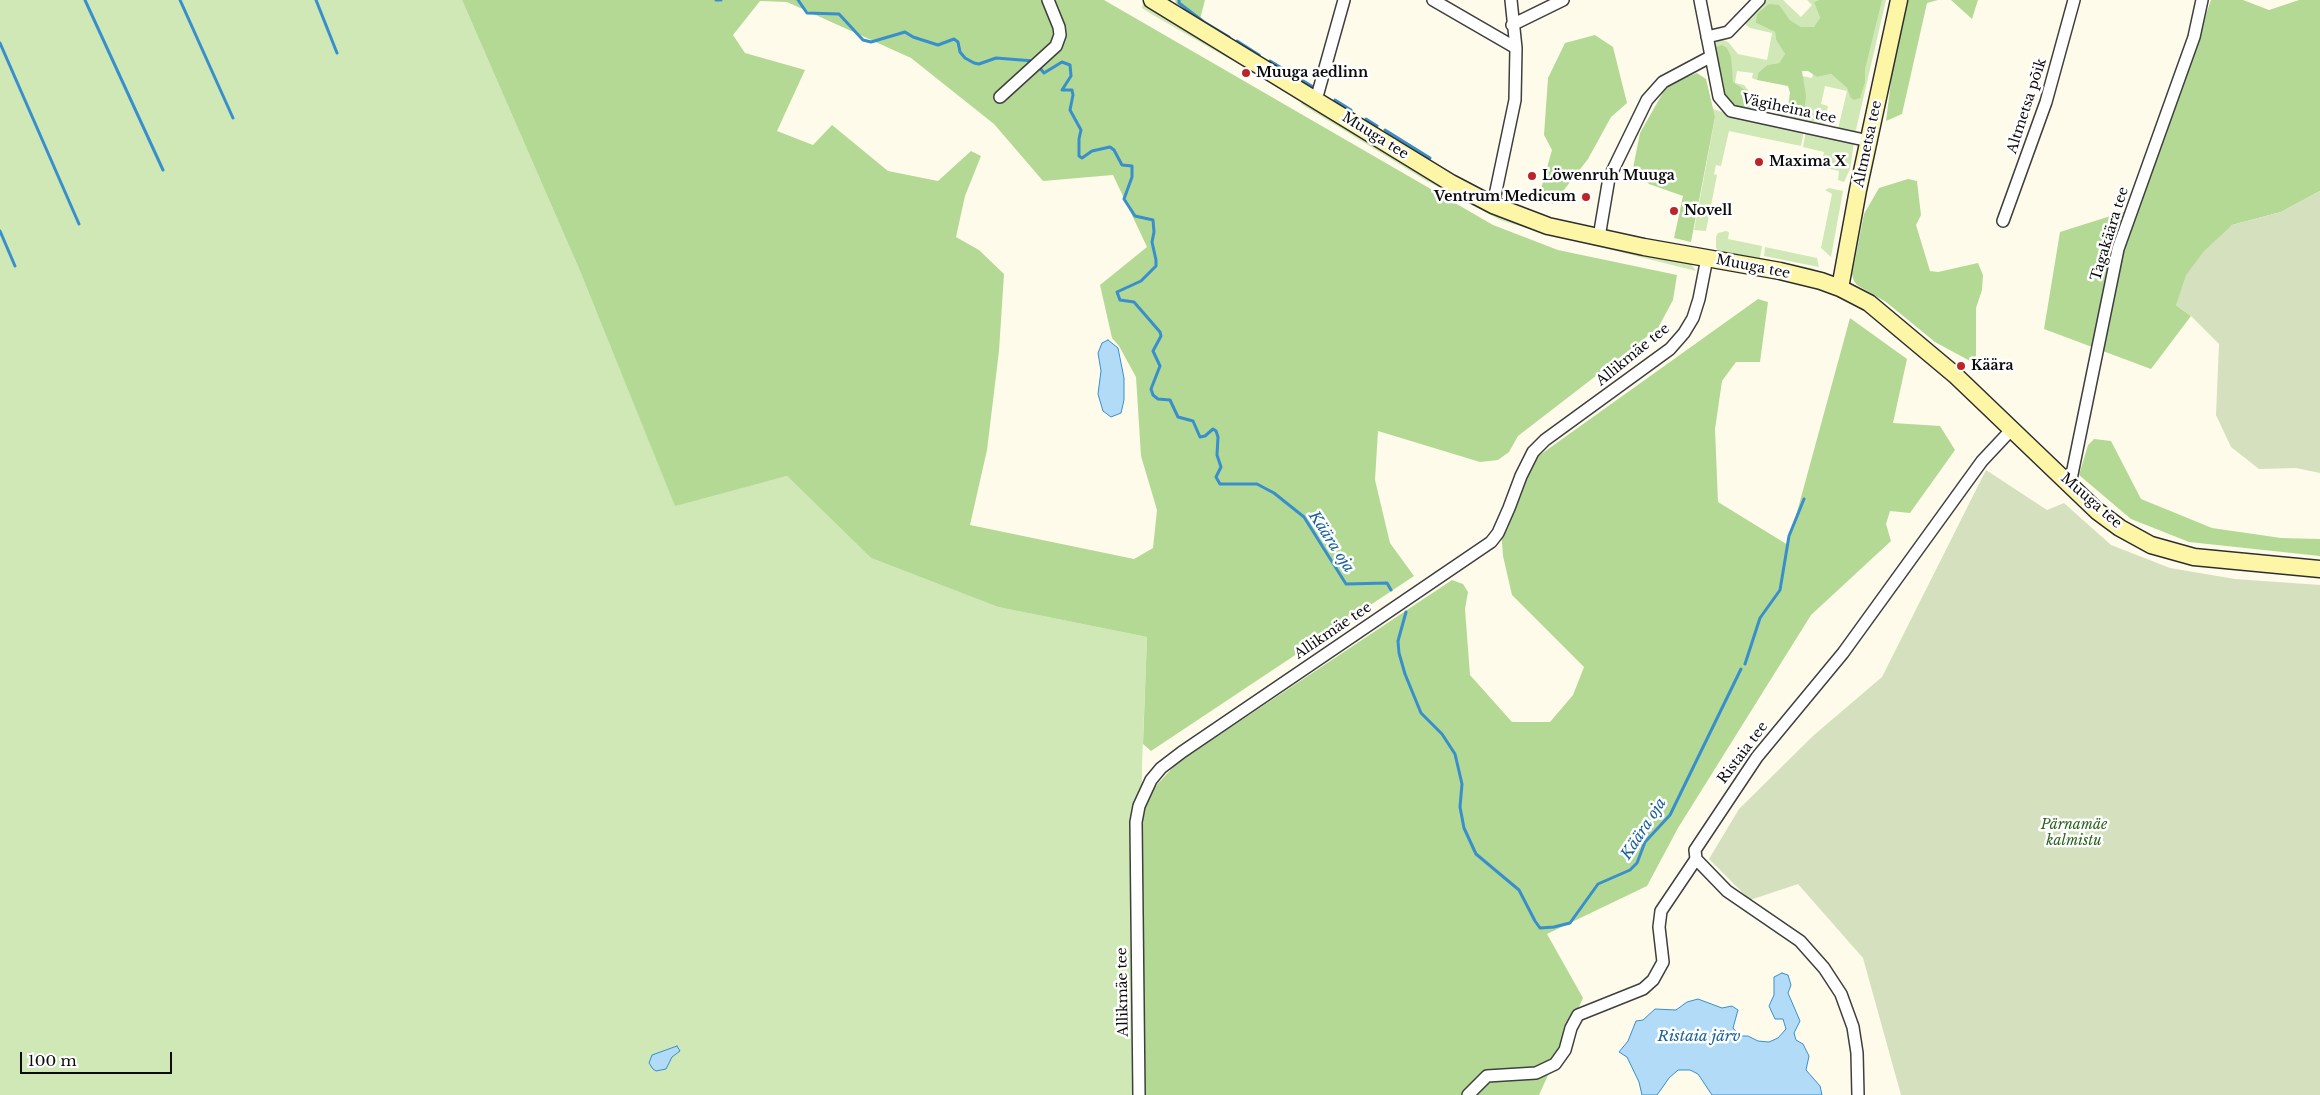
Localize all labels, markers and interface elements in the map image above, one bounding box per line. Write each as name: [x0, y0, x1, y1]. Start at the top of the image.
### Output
street label: Altmetsa põik: [2004, 56, 2050, 156]
place label: Muuga aedlinn: [1256, 65, 1368, 81]
marker: Muuga aedlinn: [1240, 67, 1252, 79]
street label: Vägiheina tee: [1740, 91, 1838, 127]
street label: Altmetsa tee: [1851, 99, 1885, 189]
street label: Muuga tee: [1339, 109, 1411, 163]
place label: Maxima X: [1769, 154, 1846, 170]
marker: Maxima X: [1753, 156, 1765, 168]
place label: Löwenruh Muuga: [1542, 168, 1675, 184]
marker: Löwenruh Muuga: [1526, 170, 1538, 182]
street label: Tagakäära tee: [2088, 185, 2132, 283]
place label: Ventrum Medicum: [1434, 189, 1576, 205]
marker: Ventrum Medicum: [1580, 191, 1592, 203]
place label: Novell: [1684, 203, 1732, 219]
marker: Novell: [1668, 205, 1680, 217]
street label: Muuga tee: [1714, 252, 1792, 282]
street label: Allikmäe tee: [1593, 320, 1673, 390]
place label: Käära: [1971, 358, 2014, 374]
marker: Käära: [1955, 360, 1967, 372]
street label: Muuga tee: [2057, 470, 2125, 532]
water label: Käära oja: [1305, 508, 1357, 576]
street label: Allikmäe tee: [1291, 599, 1375, 663]
street label: Ristaia tee: [1714, 719, 1772, 787]
water label: Käära oja: [1618, 795, 1670, 863]
park label: Pärnamäe kalmistu: [2041, 817, 2107, 850]
street label: Allikmäe tee: [1114, 947, 1132, 1037]
water label: Ristaia järv: [1658, 1028, 1740, 1046]
scale bar: [22, 1042, 175, 1074]
text: 100 m: [28, 1051, 77, 1070]

